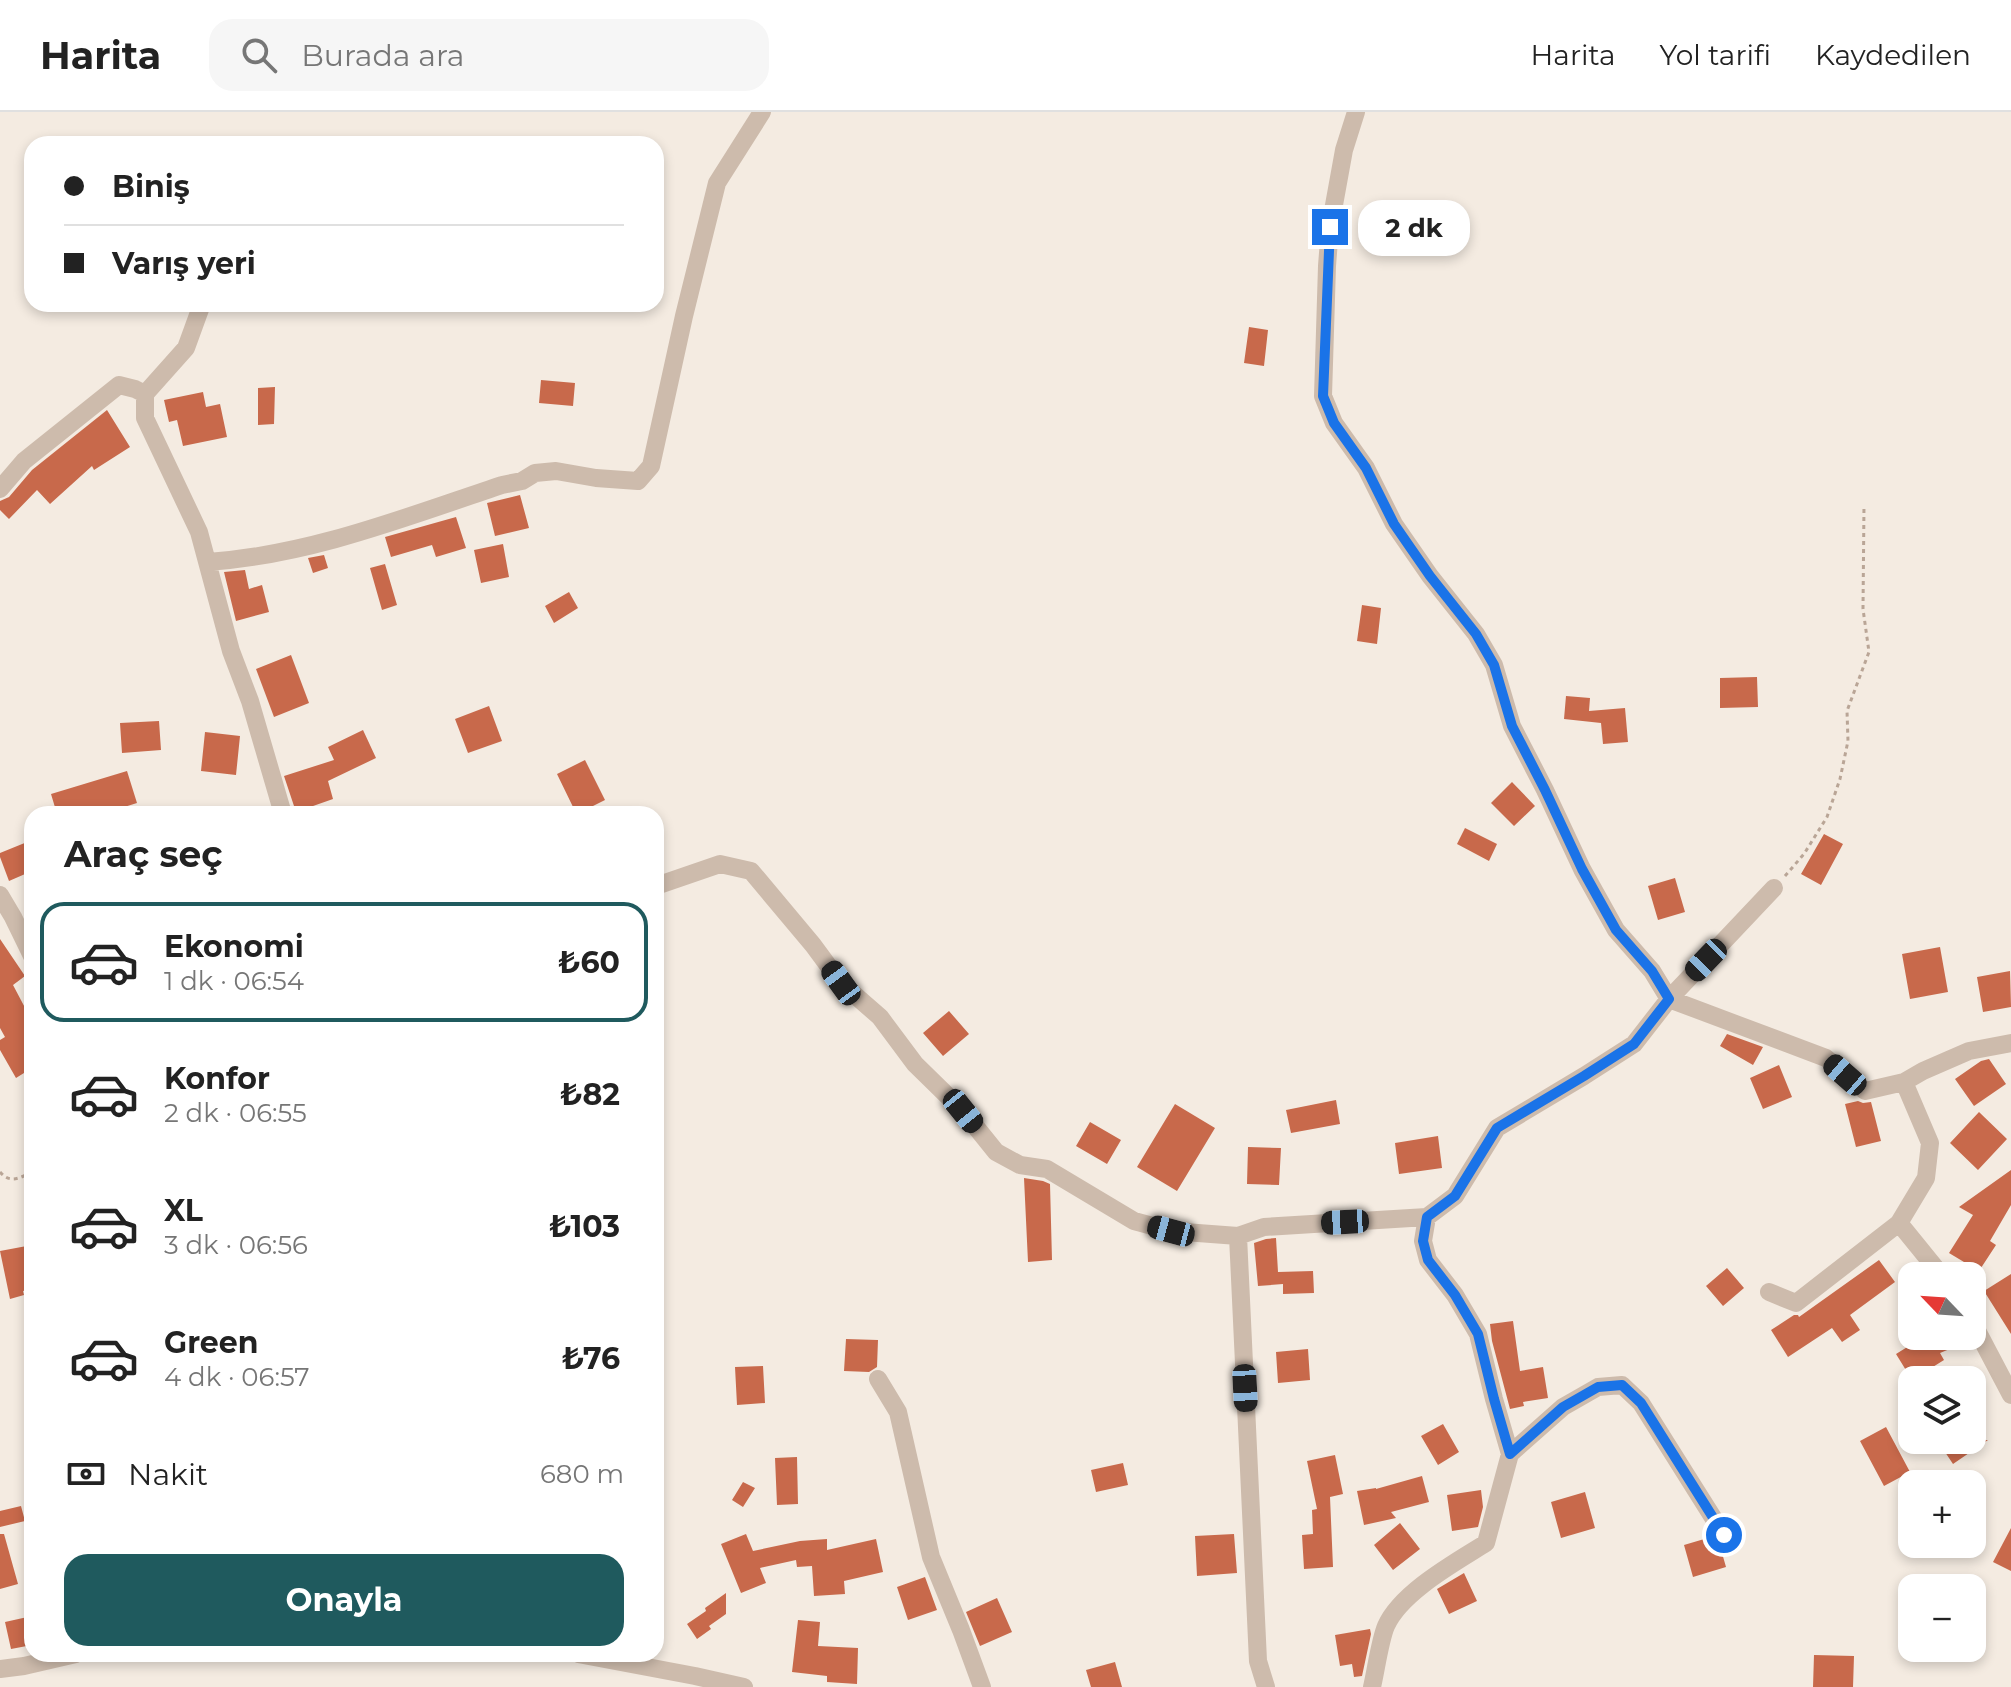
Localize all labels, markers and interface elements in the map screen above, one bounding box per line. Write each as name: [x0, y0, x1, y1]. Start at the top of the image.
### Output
search box: [209, 19, 769, 91]
text: Harita: [40, 32, 161, 79]
icon: search: [237, 33, 281, 77]
text: Burada ara: [301, 37, 465, 74]
text: Harita: [1531, 38, 1616, 72]
text: Yol tarifi: [1660, 38, 1771, 72]
text: Kaydedilen: [1815, 38, 1971, 72]
text: Biniş: [112, 168, 190, 205]
callout: 2 dk: [1358, 199, 1470, 255]
route end: [1312, 209, 1348, 245]
text: 2 dk: [1385, 212, 1443, 244]
text: Varış yeri: [112, 245, 256, 282]
text: Araç seç: [64, 832, 223, 876]
icon: car: [68, 926, 140, 998]
text: Ekonomi: [164, 928, 304, 965]
car: [1681, 934, 1731, 986]
text: ₺60: [558, 944, 620, 981]
car: [817, 957, 865, 1009]
text: 1 dk · 06:54: [164, 965, 304, 997]
car: [1819, 1050, 1871, 1100]
icon: car: [68, 1058, 140, 1130]
text: Konfor: [164, 1060, 270, 1097]
text: ₺82: [560, 1076, 620, 1113]
car: [939, 1085, 987, 1137]
text: 2 dk · 06:55: [164, 1097, 307, 1129]
icon: car: [68, 1190, 140, 1262]
text: XL: [164, 1192, 203, 1229]
text: ₺103: [549, 1208, 620, 1245]
car: [1320, 1209, 1370, 1235]
car: [1145, 1213, 1197, 1249]
text: 3 dk · 06:56: [164, 1229, 308, 1261]
north arrow: [1898, 1262, 1986, 1350]
map controls: [1898, 1262, 1986, 1662]
icon: car: [68, 1322, 140, 1394]
text: Green: [164, 1324, 258, 1361]
text: ₺76: [562, 1340, 620, 1377]
text: 4 dk · 06:57: [164, 1361, 310, 1393]
car: [1232, 1363, 1258, 1413]
button: layers: [1898, 1366, 1986, 1454]
icon: cash: [64, 1452, 108, 1496]
text: Nakit: [128, 1456, 208, 1493]
text: 680 m: [540, 1458, 624, 1490]
button: +: [1898, 1470, 1986, 1558]
route start: [1706, 1517, 1742, 1553]
button: Onayla: [64, 1554, 624, 1646]
button: −: [1898, 1574, 1986, 1662]

